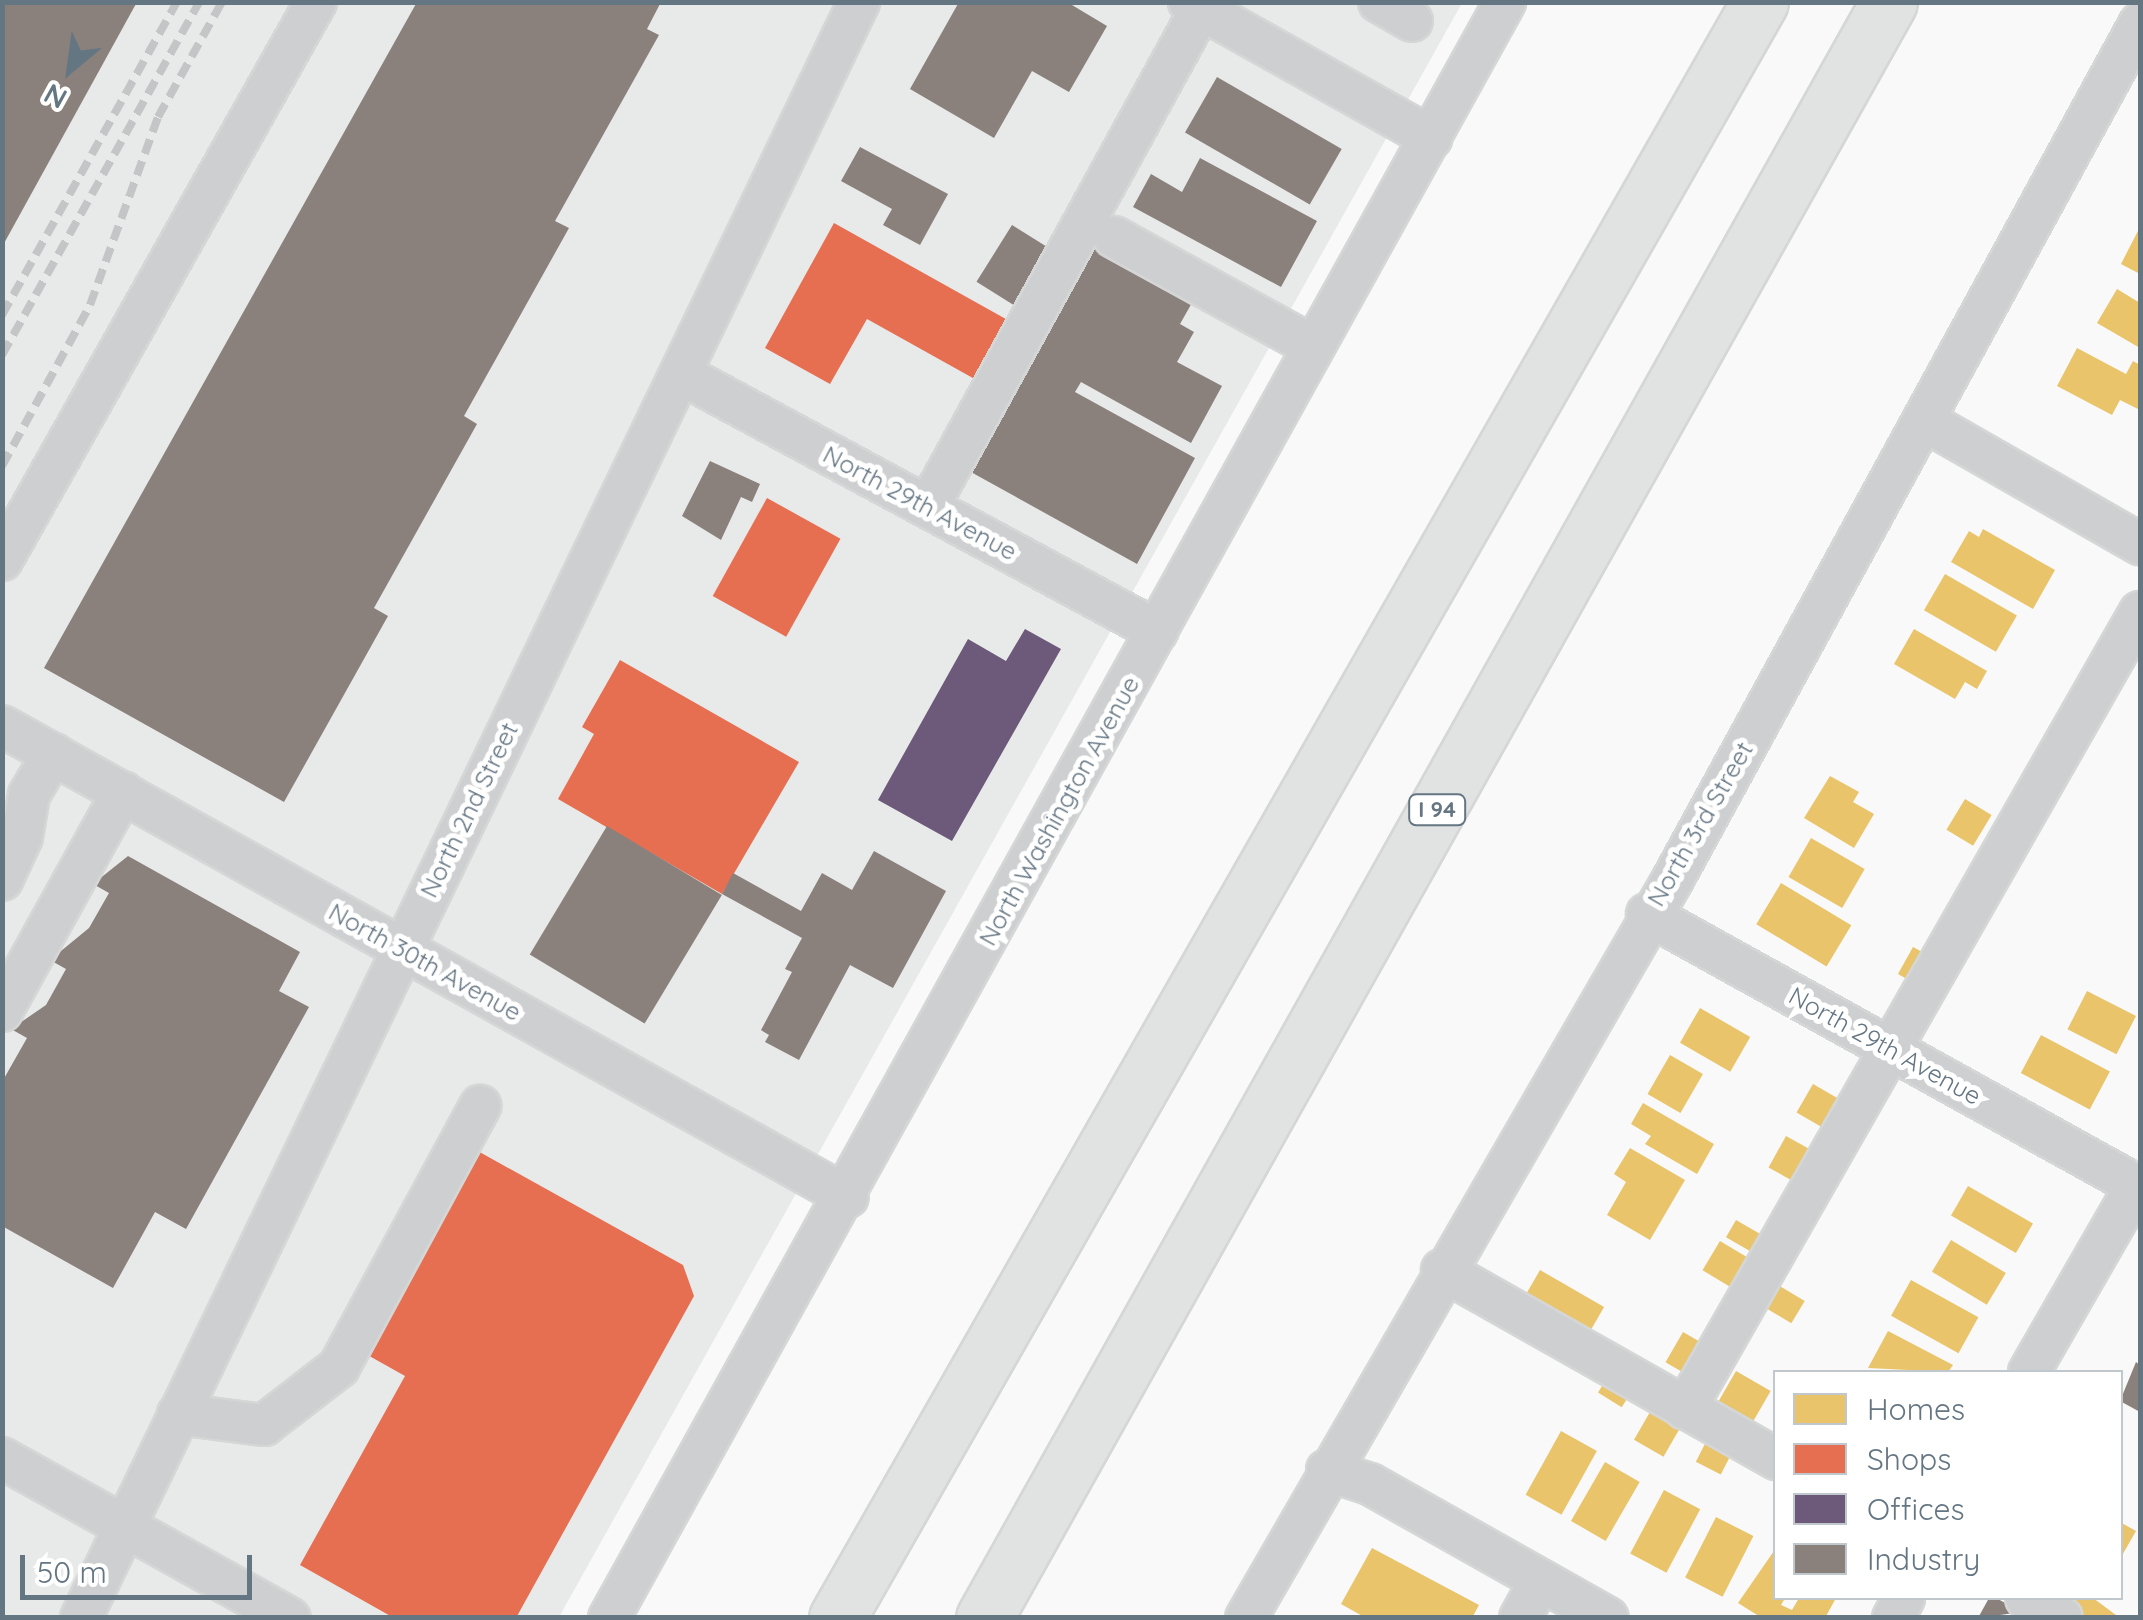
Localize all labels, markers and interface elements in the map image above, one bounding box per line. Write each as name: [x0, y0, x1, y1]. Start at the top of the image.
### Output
north arrow: [20, 20, 120, 120]
text: N: [38, 76, 73, 117]
street label: North 29th Avenue: [818, 439, 1022, 567]
street label: North Washington Avenue: [972, 671, 1146, 951]
street label: North 2nd Street: [414, 718, 524, 902]
street label: North 3rd Street: [1641, 736, 1759, 912]
road number: I 94: [1407, 793, 1467, 827]
street label: North 30th Avenue: [324, 897, 526, 1027]
street label: North 29th Avenue: [1784, 981, 1986, 1111]
legend: [1773, 1370, 2123, 1600]
text: Homes: [1867, 1390, 1965, 1428]
text: Shops: [1867, 1440, 1951, 1478]
text: Offices: [1867, 1490, 1965, 1528]
scale bar: [25, 1535, 258, 1597]
text: Industry: [1867, 1540, 1980, 1578]
text: 50 m: [37, 1553, 107, 1591]

